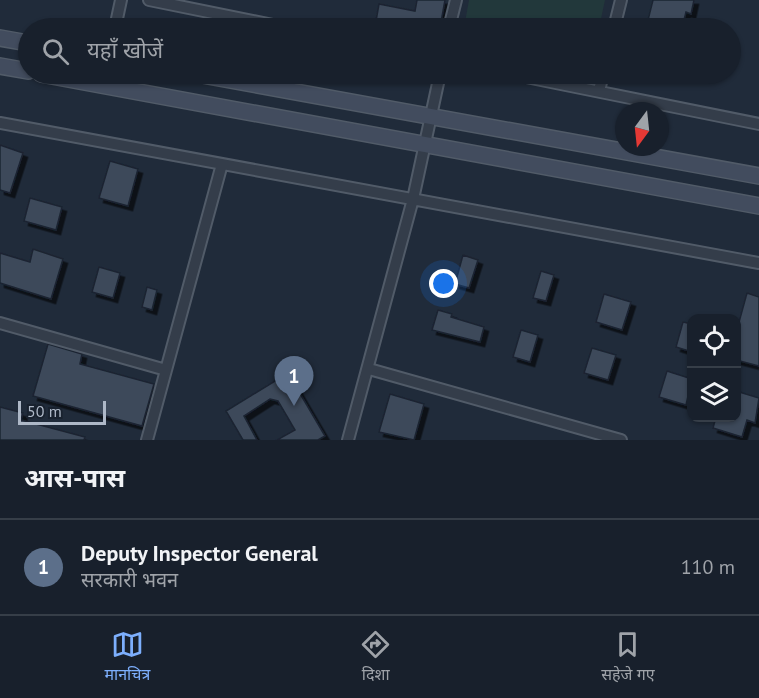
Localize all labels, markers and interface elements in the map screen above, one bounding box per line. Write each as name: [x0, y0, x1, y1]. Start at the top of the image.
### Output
search box: [18, 18, 741, 84]
icon: search: [39, 35, 72, 68]
text: यहाँ खोजें: [87, 36, 163, 64]
north arrow: [615, 102, 669, 156]
your location: [429, 269, 458, 298]
map controls: [687, 314, 741, 422]
button: locate: [687, 314, 741, 368]
pin: 1: [274, 356, 314, 406]
button: layers: [687, 368, 741, 422]
scale bar: [18, 398, 106, 426]
text: 50 m: [27, 401, 62, 421]
text: आस-पास: [24, 461, 125, 494]
text: Deputy Inspector General: [81, 539, 318, 567]
text: 1: [38, 554, 49, 580]
text: 110 m: [681, 554, 735, 580]
text: सरकारी भवन: [81, 567, 178, 593]
tab: मानचित्र: [104, 628, 150, 687]
tab: दिशा: [359, 628, 392, 687]
tab: सहेजे गए: [601, 628, 655, 687]

